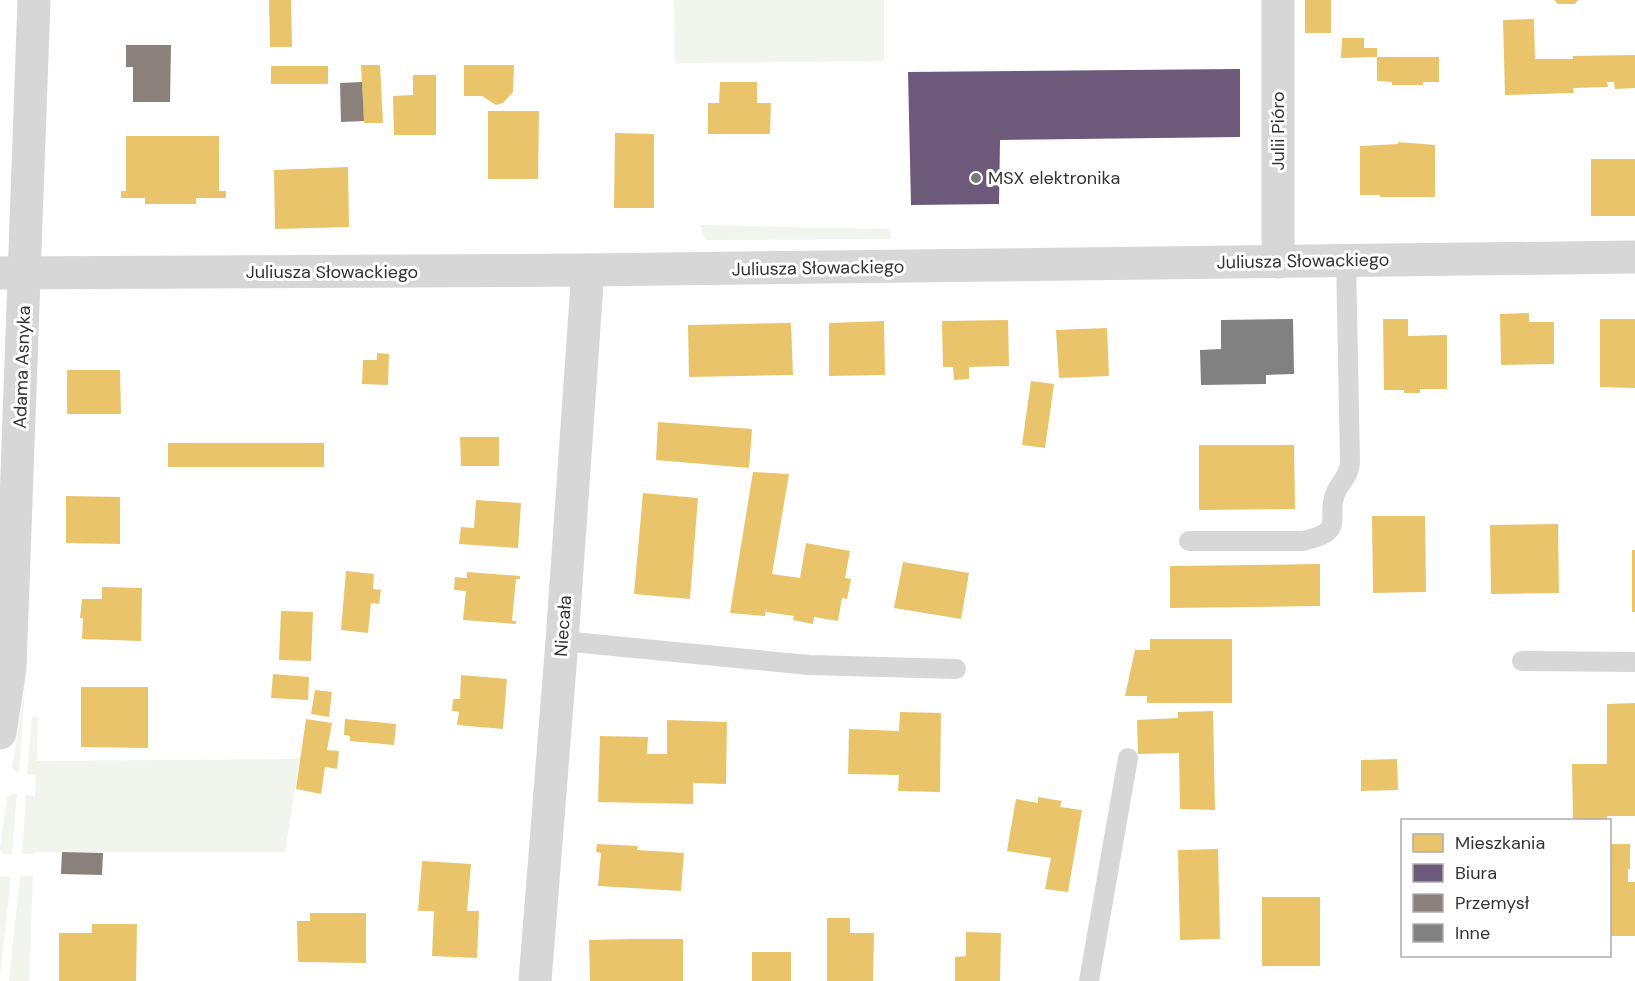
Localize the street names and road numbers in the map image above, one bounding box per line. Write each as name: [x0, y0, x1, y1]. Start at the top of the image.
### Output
street label: Julii Pióro: [1266, 91, 1290, 171]
street label: Juliusza Słowackiego: [1217, 247, 1389, 275]
street label: Juliusza Słowackiego: [732, 254, 904, 282]
street label: Juliusza Słowackiego: [246, 260, 418, 284]
street label: Adama Asnyka: [8, 305, 36, 429]
street label: Niecała: [549, 595, 577, 657]

